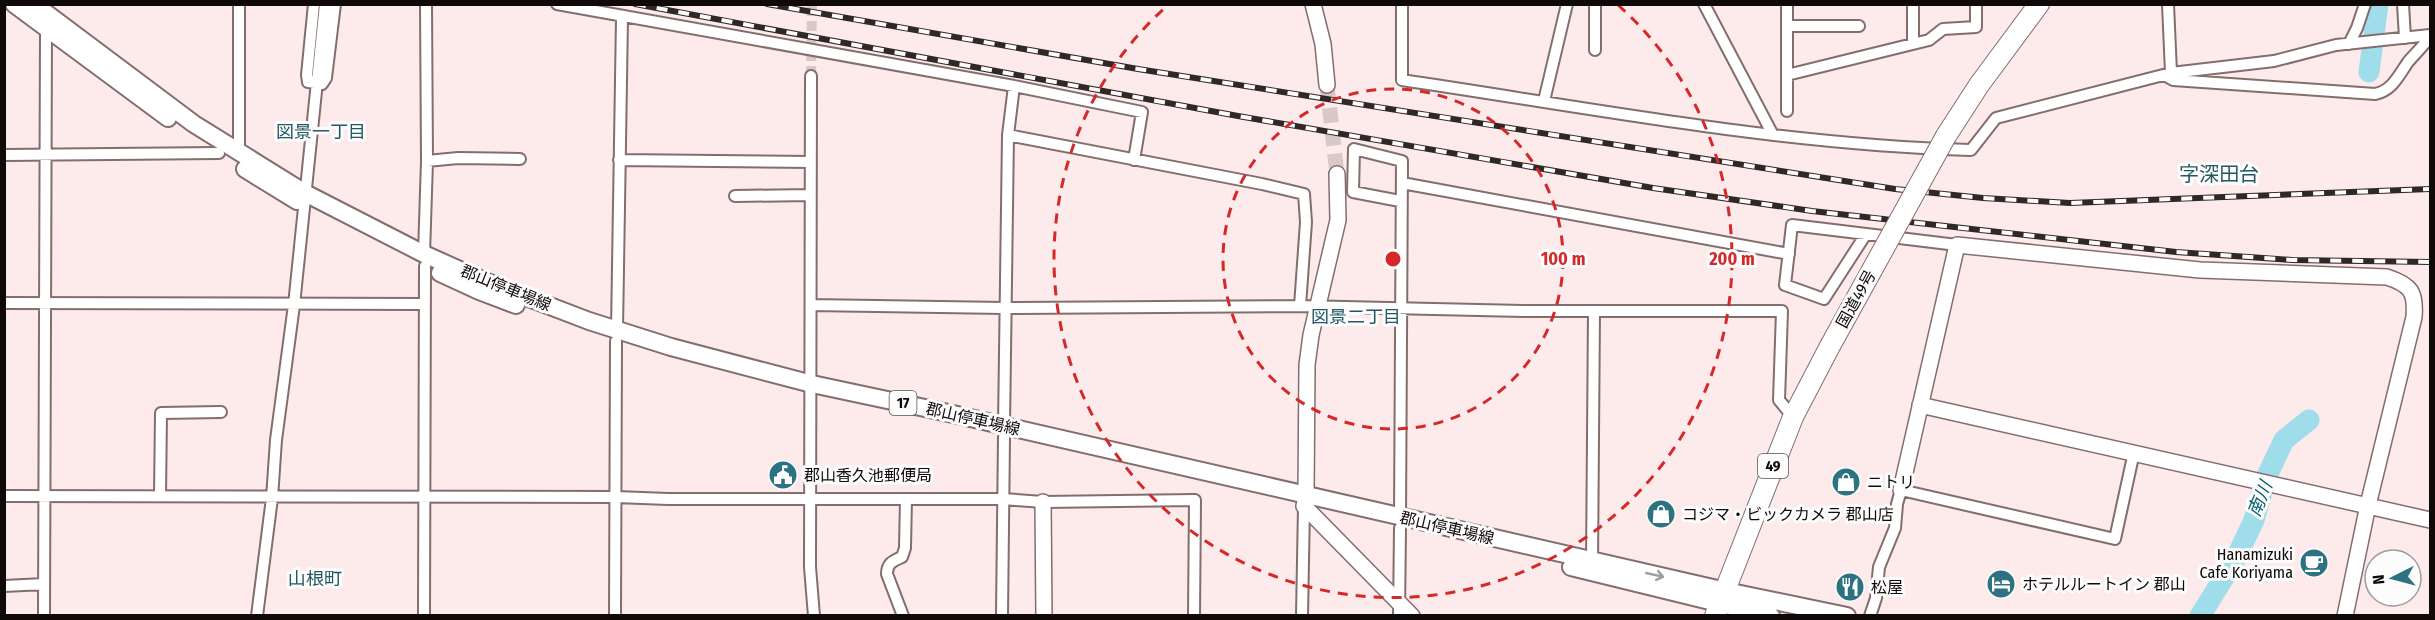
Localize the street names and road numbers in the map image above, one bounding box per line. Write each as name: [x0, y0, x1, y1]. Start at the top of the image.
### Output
street label: 郡山停車場線: [458, 261, 554, 315]
street label: 国道49号: [1832, 267, 1880, 331]
road number: 17: [890, 391, 916, 415]
street label: 郡山停車場線: [924, 399, 1022, 439]
road number: 49: [1758, 454, 1788, 478]
street label: 郡山停車場線: [1398, 508, 1496, 548]

